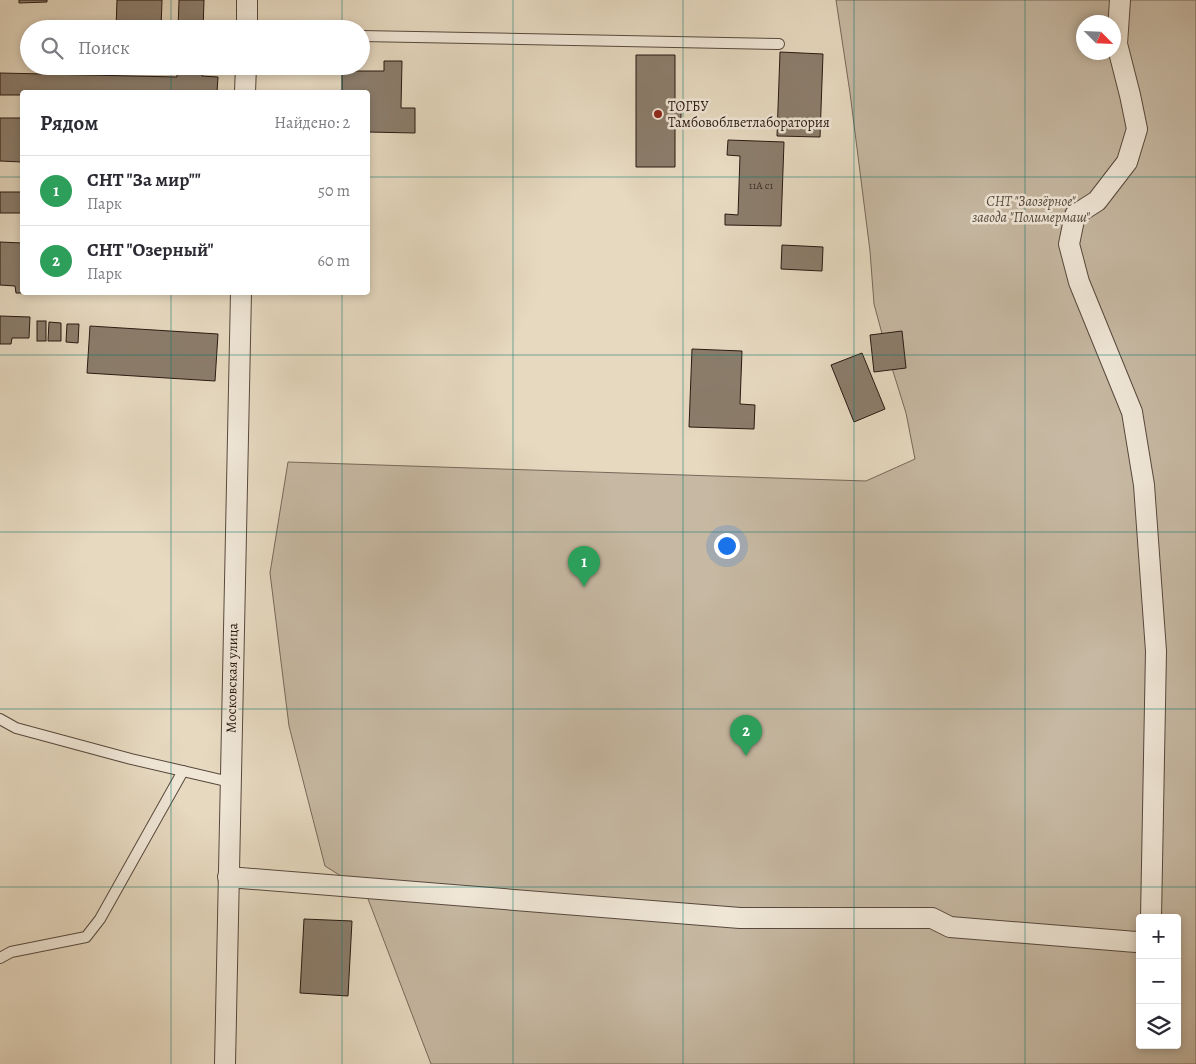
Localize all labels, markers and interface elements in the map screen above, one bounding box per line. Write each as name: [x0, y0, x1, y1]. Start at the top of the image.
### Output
north arrow: [1076, 15, 1121, 60]
search box: [20, 20, 370, 75]
icon: search: [38, 34, 66, 62]
text: Поиск: [78, 35, 130, 61]
place label: ТОГБУ Тамбовоблветлаборатория: [668, 97, 830, 132]
marker: ТОГБУ Тамбовоблветлаборатория: [652, 108, 664, 120]
text: Рядом: [40, 109, 98, 137]
text: Найдено: 2: [274, 112, 350, 134]
text: СНТ "За мир"": [87, 167, 201, 193]
house number: 11А с1: [749, 178, 774, 193]
text: 1: [53, 180, 59, 202]
text: 50 m: [318, 180, 350, 202]
park label: СНТ "Заозёрное" завода "Полимермаш": [972, 192, 1091, 227]
text: Парк: [87, 193, 122, 215]
text: СНТ "Озерный": [87, 237, 214, 263]
text: 2: [52, 250, 60, 272]
text: 60 m: [318, 250, 350, 272]
text: Парк: [87, 263, 122, 285]
your location: [714, 533, 740, 559]
pin: 1: [568, 546, 600, 587]
street label: Московская улица: [222, 622, 242, 733]
pin: 2: [730, 715, 762, 756]
map controls: [1136, 914, 1181, 1049]
button: +: [1136, 914, 1181, 959]
button: −: [1136, 959, 1181, 1004]
button: layers: [1136, 1004, 1181, 1049]

